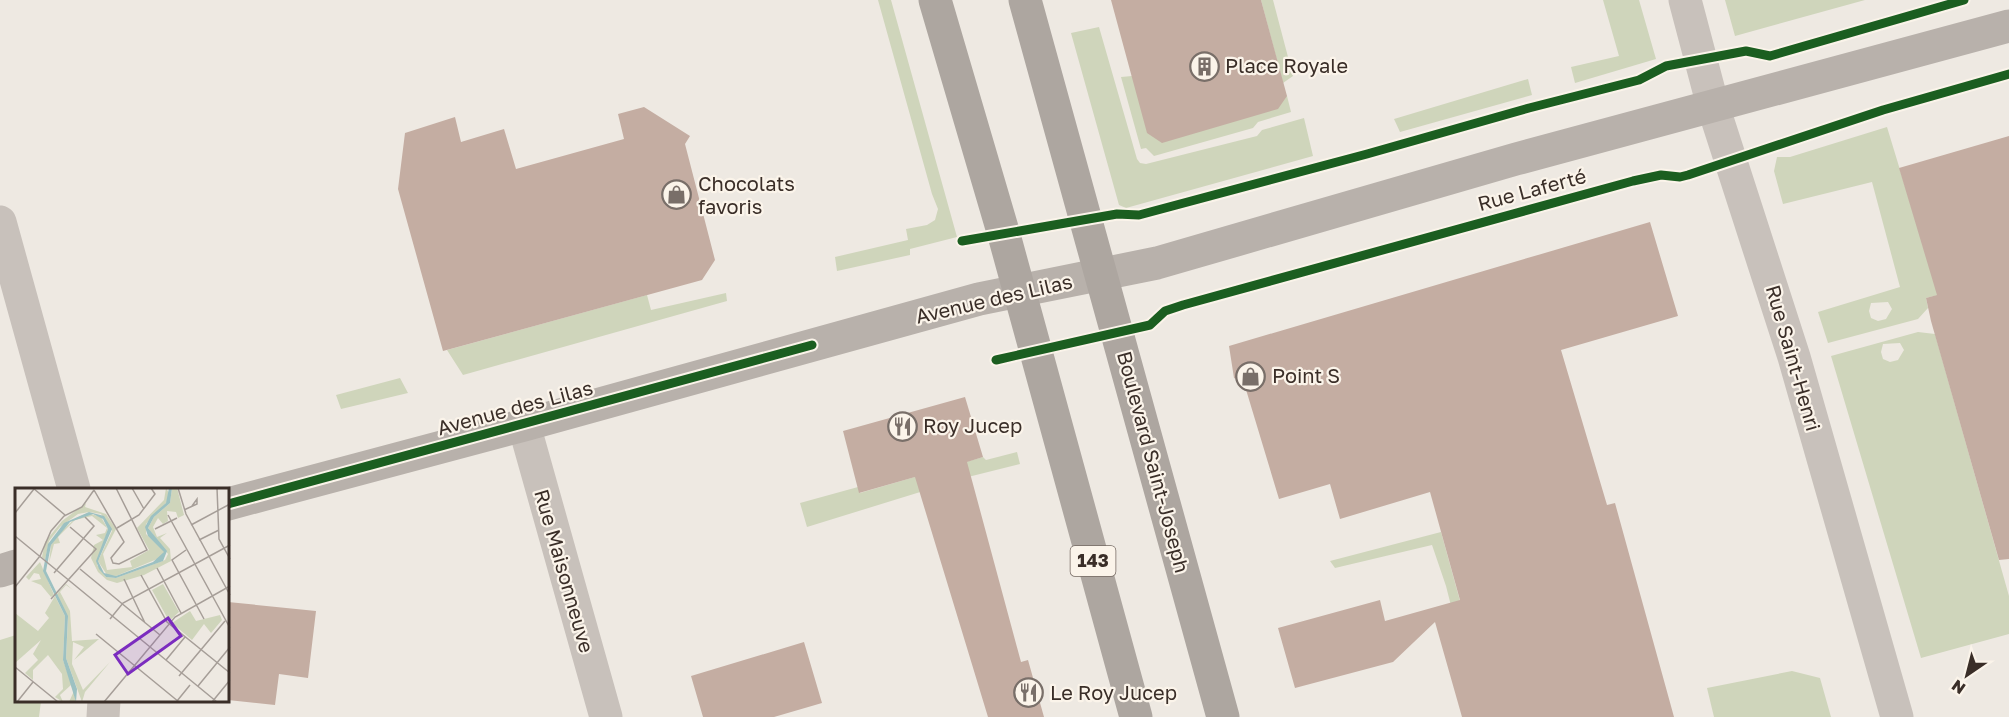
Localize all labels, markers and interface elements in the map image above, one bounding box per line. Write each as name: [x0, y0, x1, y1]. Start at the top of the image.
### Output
building icon: Place Royale: [1188, 50, 1220, 82]
place label: Place Royale: [1225, 53, 1348, 77]
street label: Rue Laferté: [1475, 163, 1589, 215]
place label: Chocolats favoris: [698, 171, 795, 218]
shop icon: Chocolats favoris: [661, 179, 693, 211]
street label: Avenue des Lilas: [913, 268, 1075, 328]
street label: Rue Saint-Henri: [1762, 282, 1826, 434]
street label: Boulevard Saint-Joseph: [1113, 348, 1195, 575]
shop icon: Point S: [1235, 360, 1267, 392]
place label: Point S: [1272, 363, 1340, 387]
street label: Avenue des Lilas: [434, 375, 595, 439]
restaurant icon: Roy Jucep: [886, 410, 918, 442]
place label: Roy Jucep: [923, 413, 1022, 437]
street label: Rue Maisonneuve: [530, 486, 600, 655]
inset map: [15, 488, 230, 702]
road number: 143: [1070, 546, 1116, 576]
north arrow: [1937, 645, 1997, 705]
text: N: [1948, 676, 1969, 699]
restaurant icon: Le Roy Jucep: [1013, 677, 1045, 709]
place label: Le Roy Jucep: [1050, 680, 1177, 704]

